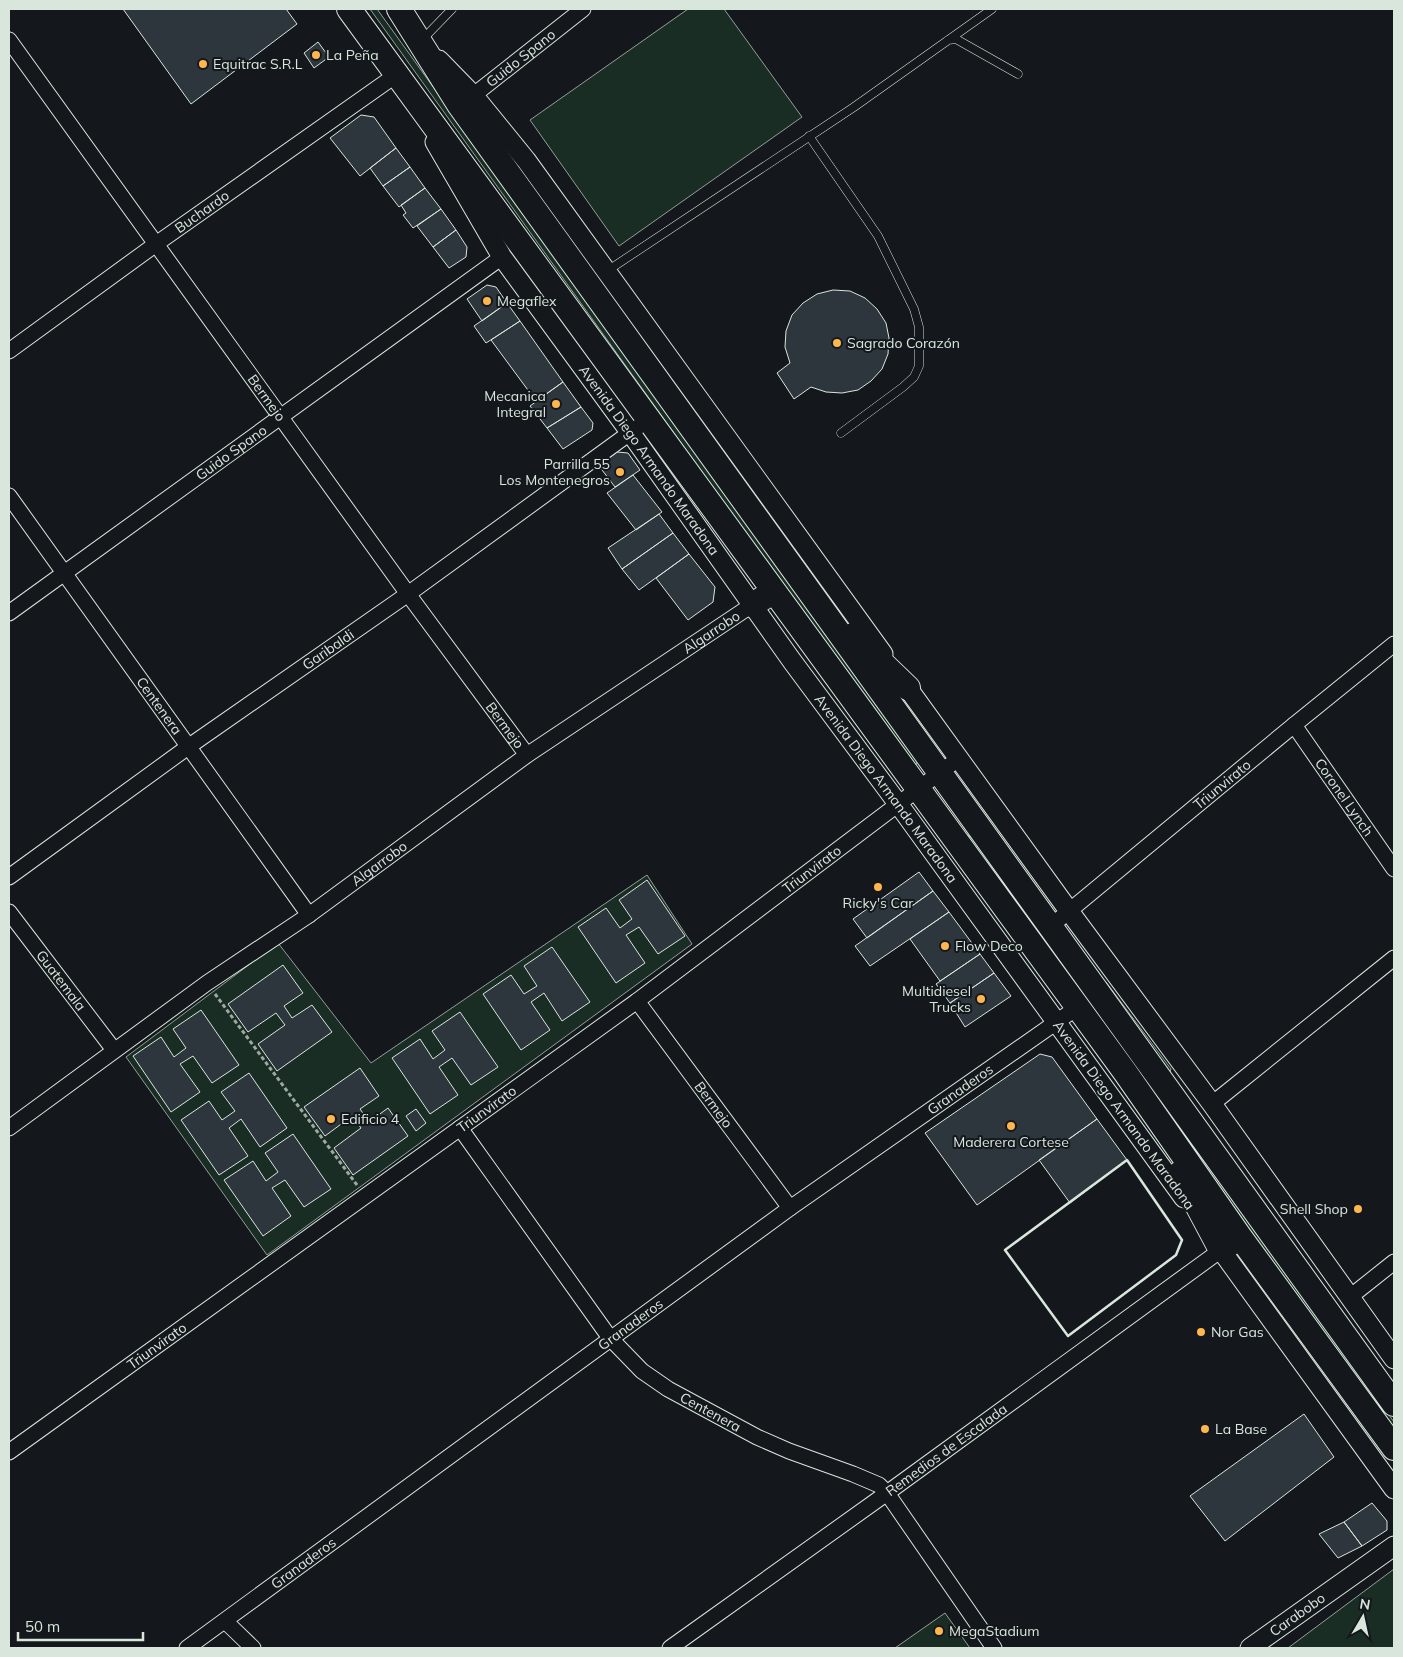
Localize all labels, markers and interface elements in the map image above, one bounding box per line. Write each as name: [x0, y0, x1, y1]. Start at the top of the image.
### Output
street label: Guido Spano: [482, 25, 559, 91]
place label: La Peña: [326, 46, 379, 64]
marker: La Peña: [310, 49, 322, 61]
place label: Equitrac S.R.L: [213, 55, 303, 73]
marker: Equitrac S.R.L: [197, 58, 209, 70]
street label: Buchardo: [171, 186, 233, 237]
place label: Megaflex: [497, 292, 557, 310]
marker: Megaflex: [481, 295, 493, 307]
place label: Sagrado Corazón: [847, 334, 960, 352]
marker: Sagrado Corazón: [831, 337, 843, 349]
street label: Avenida Diego Armando Maradona: [575, 361, 723, 559]
street label: Bermejo: [244, 371, 290, 425]
place label: Mecanica Integral: [484, 387, 546, 421]
marker: Mecanica Integral: [550, 398, 562, 410]
street label: Guido Spano: [192, 421, 270, 484]
place label: Parrilla 55 Los Montenegros: [499, 455, 610, 489]
marker: Parrilla 55 Los Montenegros: [614, 466, 626, 478]
street label: Algarrobo: [679, 607, 743, 658]
street label: Garibaldi: [299, 625, 358, 674]
street label: Centenera: [132, 673, 186, 738]
street label: Avenida Diego Armando Maradona: [811, 691, 961, 886]
street label: Bermejo: [482, 698, 528, 752]
street label: Coronel Lynch: [1311, 755, 1377, 840]
street label: Triunvirato: [1190, 756, 1254, 813]
street label: Algarrobo: [348, 837, 411, 890]
street label: Triunvirato: [779, 841, 845, 897]
marker: Ricky's Car: [872, 881, 884, 893]
place label: Ricky's Car: [843, 894, 914, 912]
place label: Flow Deco: [955, 937, 1023, 955]
marker: Flow Deco: [939, 940, 951, 952]
street label: Guatemala: [32, 946, 90, 1014]
place label: Multidiesel Trucks: [902, 982, 971, 1016]
marker: Multidiesel Trucks: [975, 993, 987, 1005]
street label: Avenida Diego Armando Maradona: [1049, 1017, 1199, 1213]
street label: Granaderos: [924, 1060, 997, 1118]
street label: Bermejo: [691, 1078, 737, 1132]
street label: Triunvirato: [453, 1082, 520, 1136]
place label: Edificio 4: [341, 1110, 400, 1128]
marker: Edificio 4: [325, 1113, 337, 1125]
marker: Maderera Cortese: [1005, 1120, 1017, 1132]
place label: Maderera Cortese: [953, 1133, 1069, 1151]
place label: Shell Shop: [1280, 1200, 1348, 1218]
marker: Shell Shop: [1352, 1203, 1364, 1215]
street label: Granaderos: [594, 1295, 667, 1354]
street label: Triunvirato: [124, 1318, 190, 1373]
place label: Nor Gas: [1211, 1323, 1264, 1341]
marker: Nor Gas: [1195, 1326, 1207, 1338]
street label: Centenera: [677, 1388, 744, 1436]
street label: Remedios de Escalada: [882, 1400, 1011, 1500]
place label: La Base: [1215, 1420, 1267, 1438]
marker: La Base: [1199, 1423, 1211, 1435]
street label: Granaderos: [267, 1533, 339, 1593]
street label: Carabobo: [1266, 1589, 1329, 1640]
north arrow: [1338, 1592, 1388, 1642]
text: N: [1358, 1594, 1372, 1614]
scale bar: [18, 1610, 142, 1642]
text: 50 m: [25, 1617, 60, 1636]
place label: MegaStadium: [949, 1622, 1040, 1640]
marker: MegaStadium: [933, 1625, 945, 1637]

